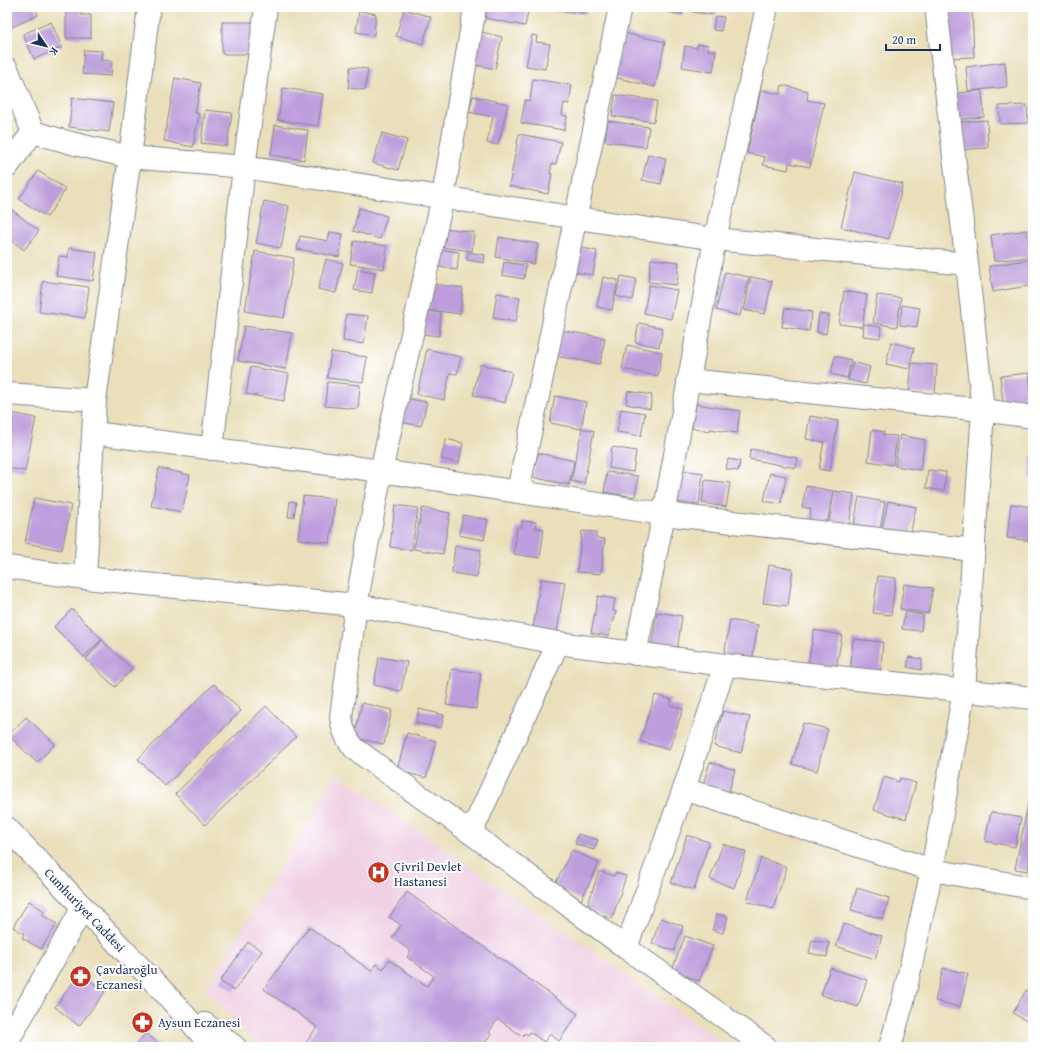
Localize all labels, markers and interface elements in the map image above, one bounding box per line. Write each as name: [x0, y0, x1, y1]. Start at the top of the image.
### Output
north arrow: [26, 26, 66, 66]
scale bar: [886, 26, 940, 52]
text: 20 m: [892, 31, 916, 48]
text: K: [46, 44, 63, 59]
place label: Çivril Devlet Hastanesi: [394, 857, 462, 891]
hospital icon: Çivril Devlet Hastanesi: [365, 860, 391, 886]
street label: Cumhuriyet Caddesi: [40, 864, 130, 957]
place label: Çavdaroğlu Eczanesi: [96, 960, 158, 994]
pharmacy icon: Çavdaroğlu Eczanesi: [67, 963, 93, 989]
pharmacy icon: Aysun Eczanesi: [129, 1009, 155, 1035]
place label: Aysun Eczanesi: [158, 1013, 241, 1032]

